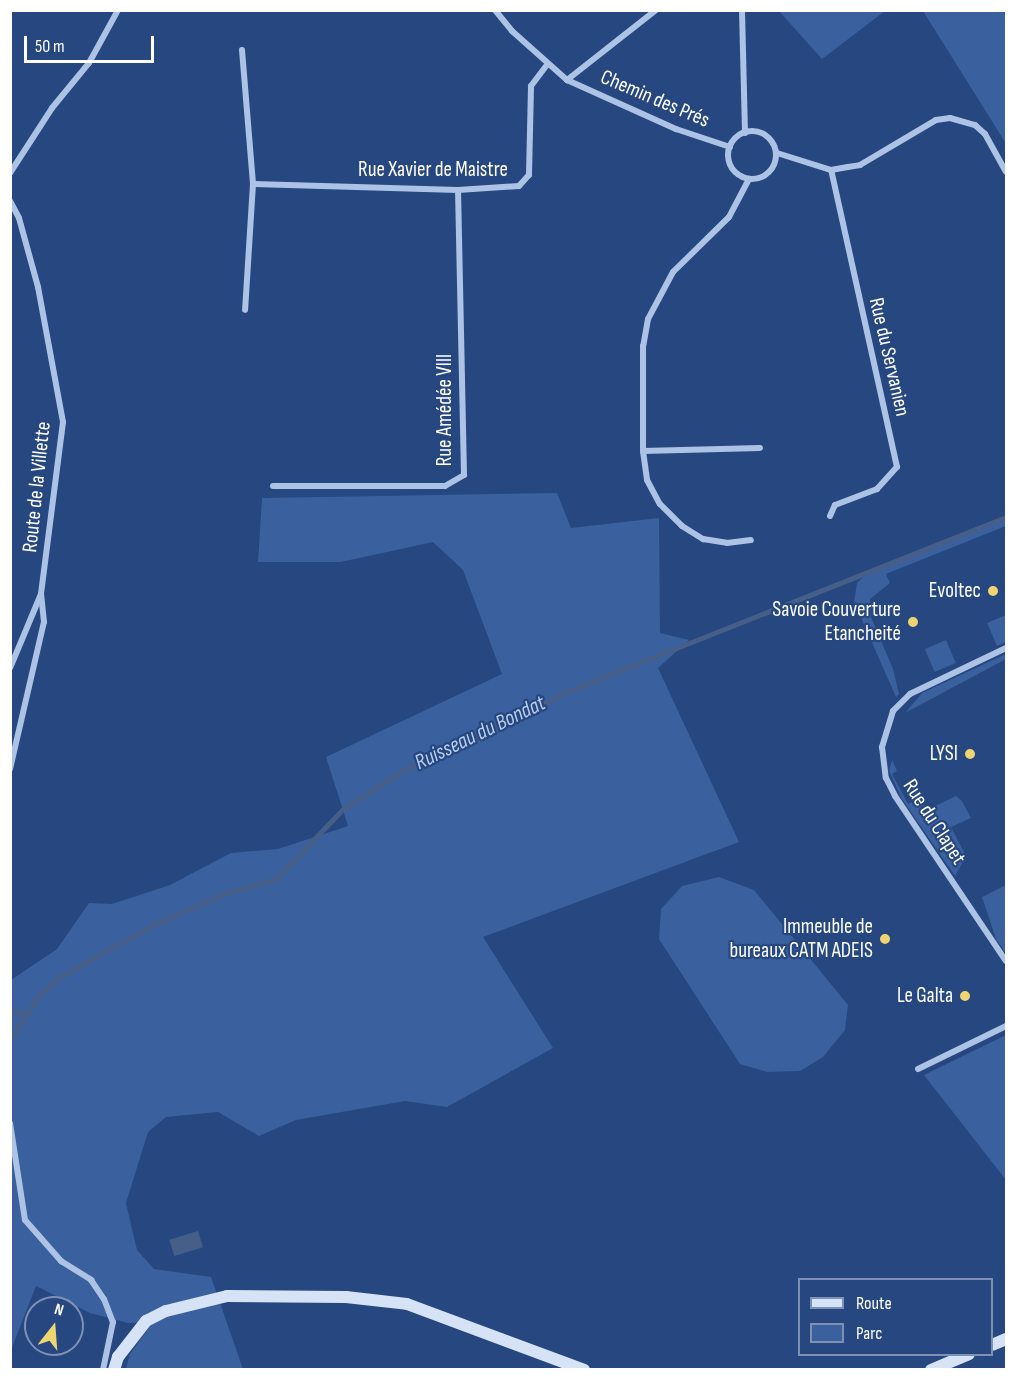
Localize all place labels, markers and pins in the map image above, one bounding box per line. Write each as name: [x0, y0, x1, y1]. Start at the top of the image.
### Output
place label: Evoltec: [929, 578, 981, 604]
marker: Evoltec: [986, 584, 1000, 598]
place label: Savoie Couverture Etancheité: [772, 597, 901, 647]
marker: Savoie Couverture Etancheité: [906, 615, 920, 629]
place label: LYSI: [930, 741, 958, 767]
marker: LYSI: [963, 747, 977, 761]
place label: Immeuble de bureaux CATM ADEIS: [729, 914, 873, 964]
marker: Immeuble de bureaux CATM ADEIS: [878, 932, 892, 946]
place label: Le Galta: [897, 983, 953, 1009]
marker: Le Galta: [958, 989, 972, 1003]

